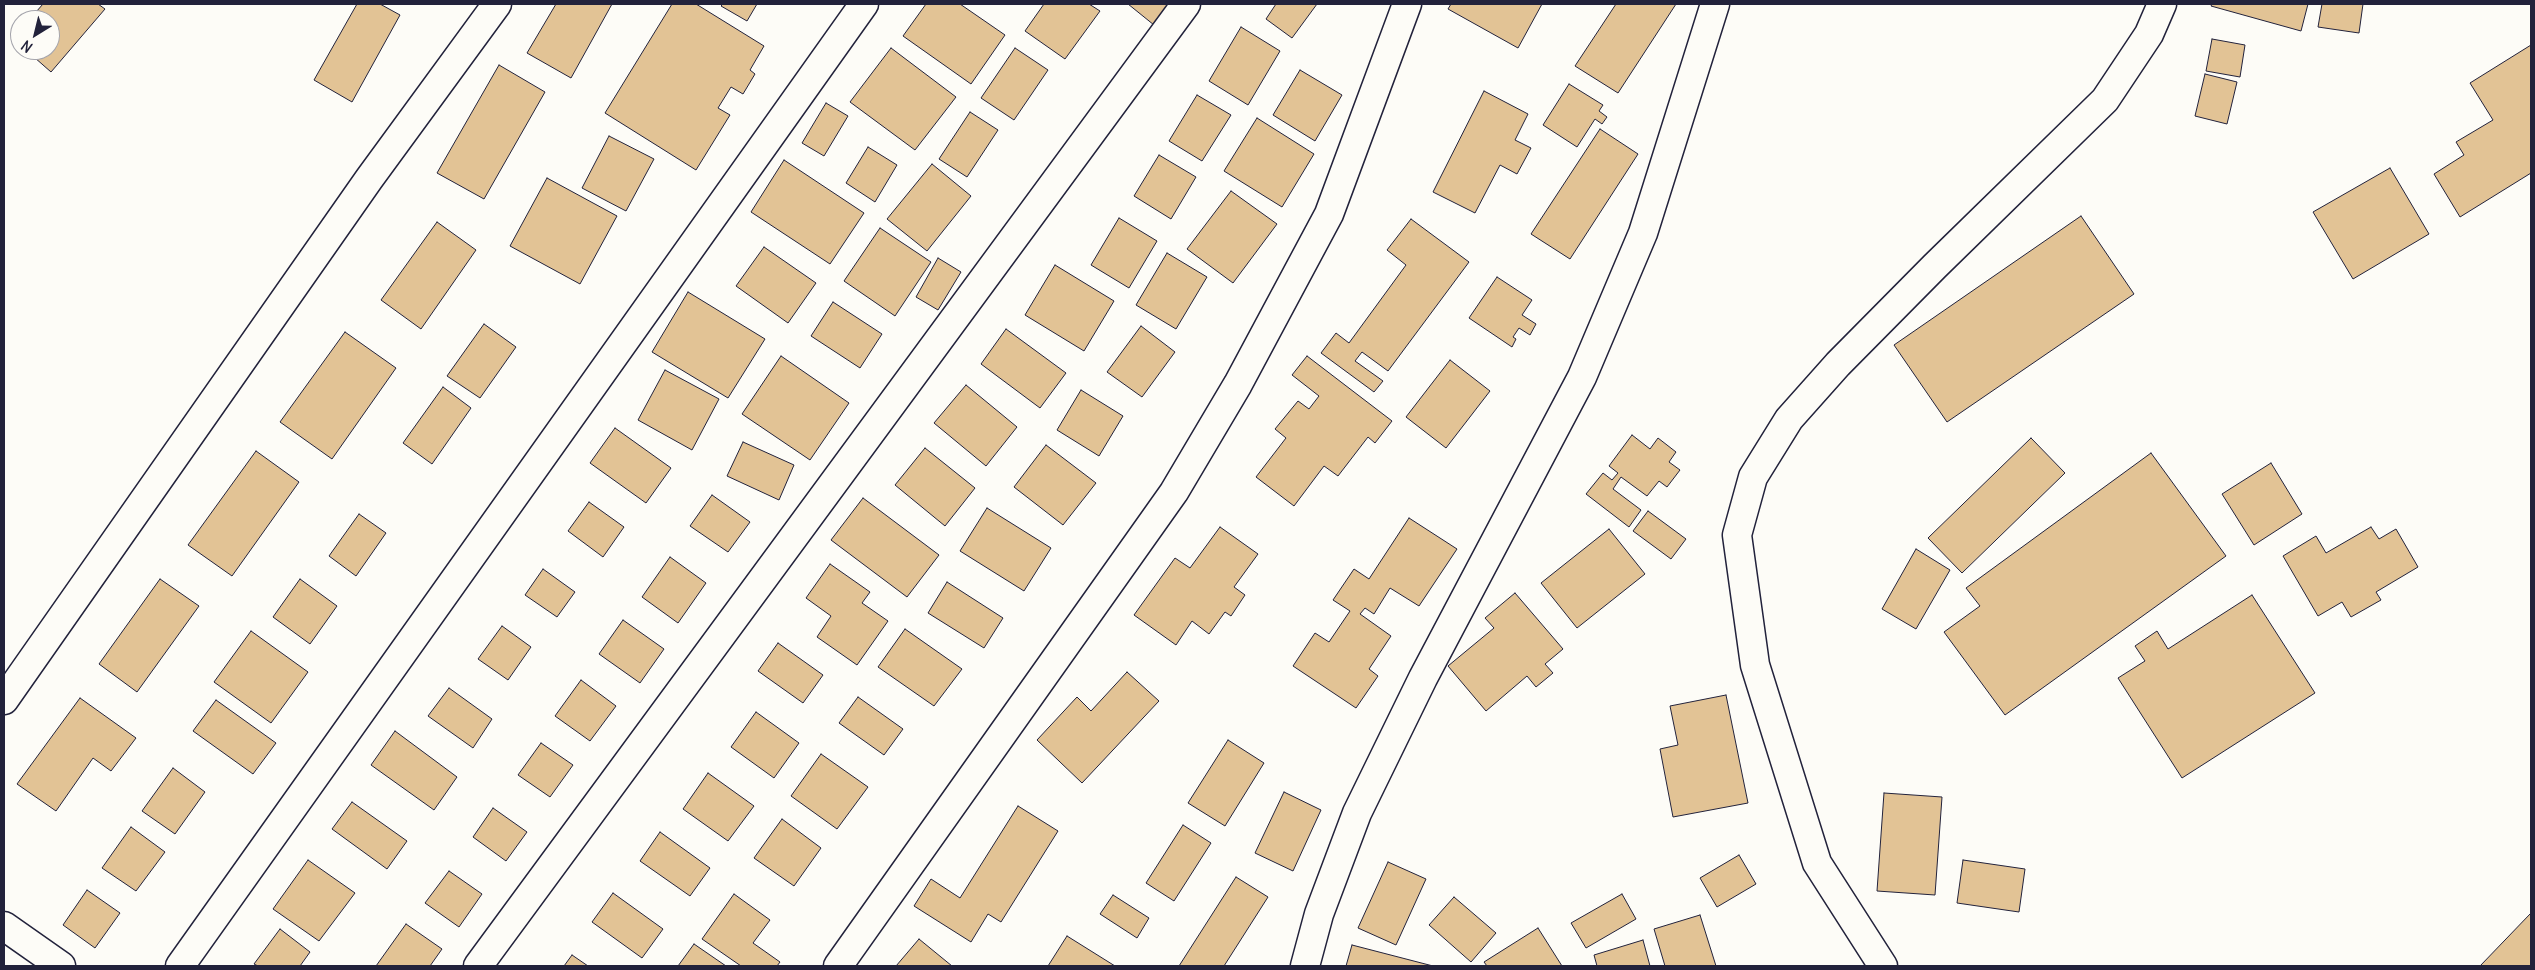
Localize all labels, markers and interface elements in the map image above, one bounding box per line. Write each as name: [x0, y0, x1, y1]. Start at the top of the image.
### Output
north arrow: [10, 10, 60, 60]
text: N: [18, 36, 36, 56]

